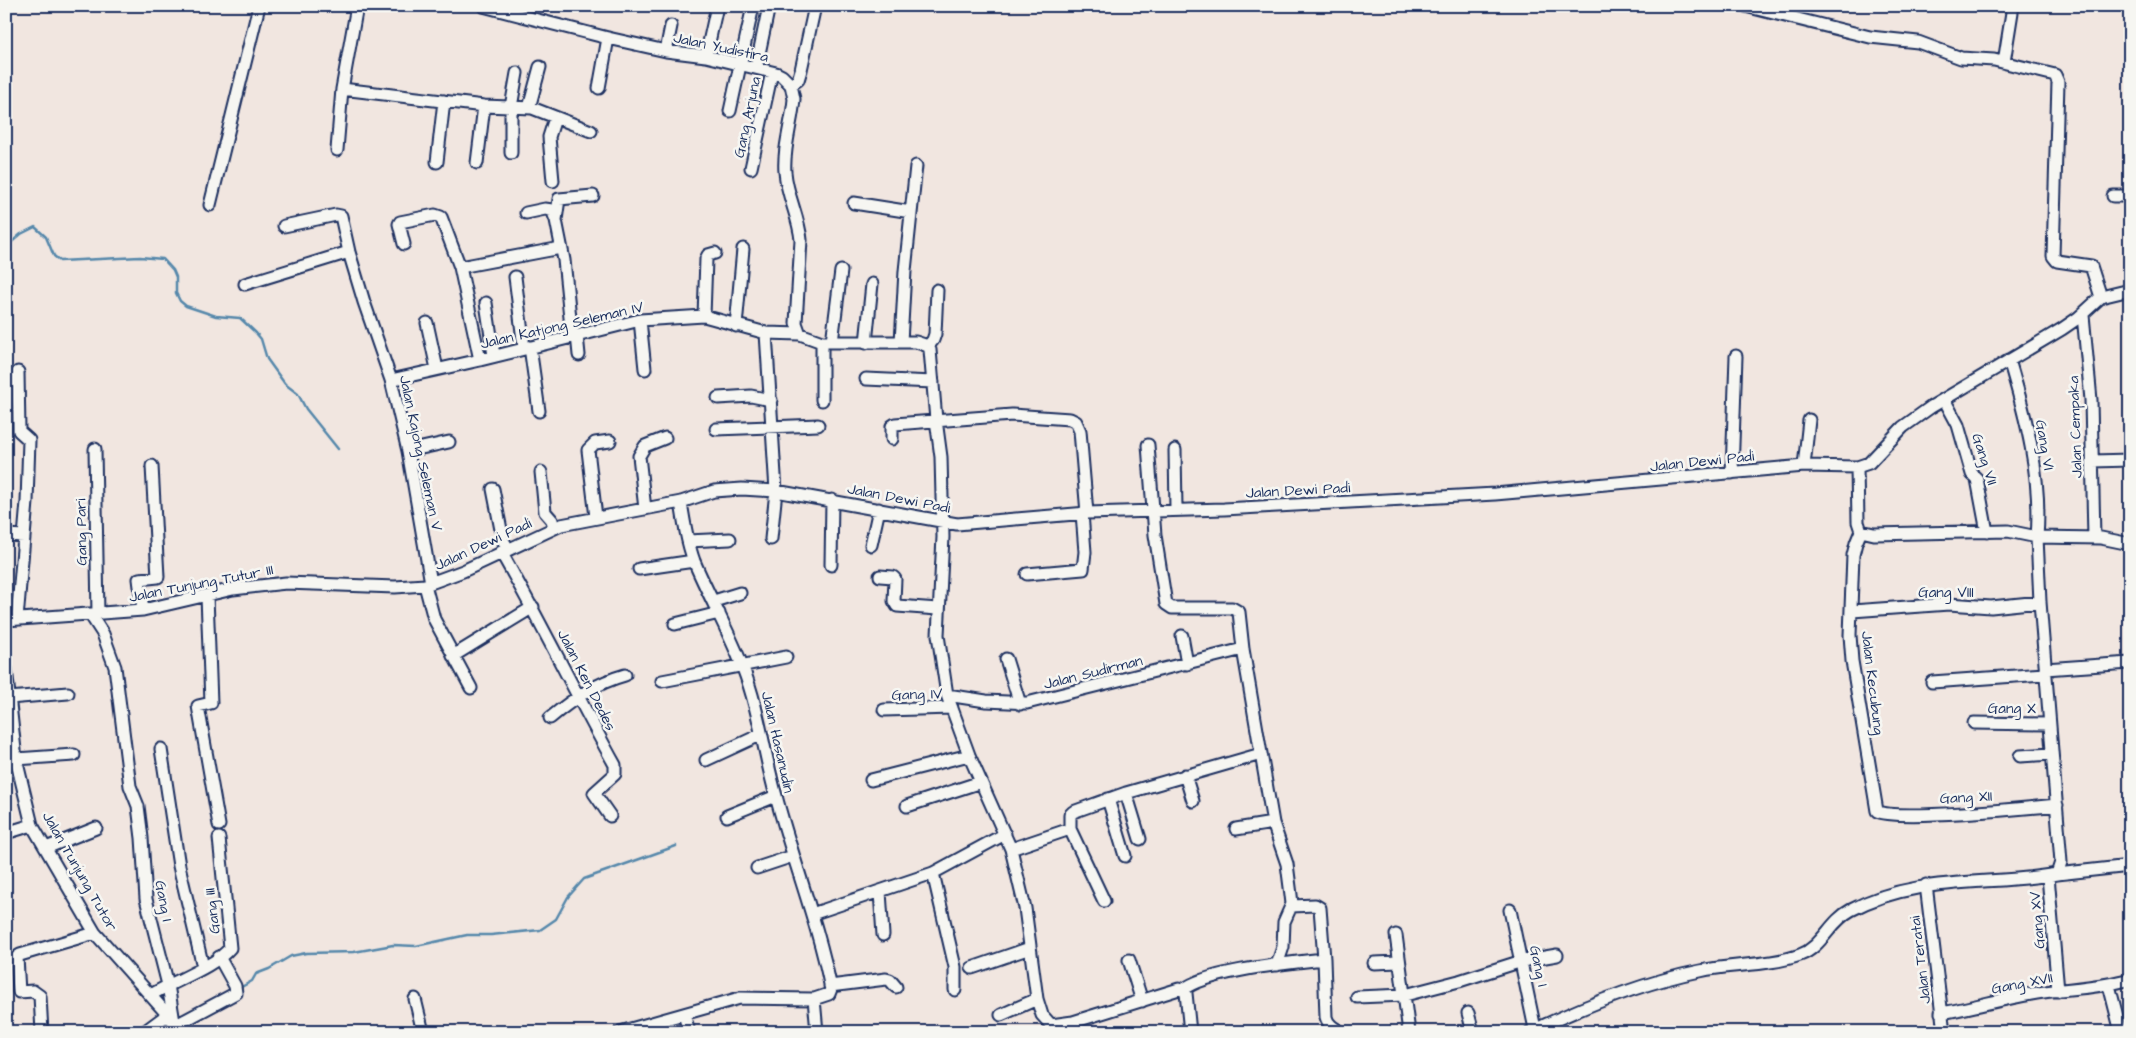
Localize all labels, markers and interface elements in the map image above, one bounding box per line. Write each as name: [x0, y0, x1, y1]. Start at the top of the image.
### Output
street label: Jalan Yudistira: [672, 27, 771, 68]
street label: Gang Arjuna: [729, 74, 767, 160]
street label: Jalan Katjong Seleman IV: [478, 296, 647, 355]
street label: Jalan Kajong Seleman V: [393, 373, 447, 534]
street label: Jalan Cempaka: [2063, 375, 2088, 478]
street label: Gang VI: [2029, 418, 2059, 472]
street label: Gang VII: [1965, 431, 2003, 488]
street label: Jalan Dewi Padi: [1649, 446, 1756, 477]
street label: Jalan Dewi Padi: [1245, 477, 1351, 504]
street label: Jalan Dewi Padi: [846, 478, 953, 519]
street label: Gang Pari: [70, 498, 94, 566]
street label: Jalan Dewi Padi: [431, 513, 536, 576]
street label: Jalan Tunjung Tutur III: [127, 559, 275, 609]
street label: Gang VIII: [1918, 582, 1974, 604]
street label: Jalan Ken Dedes: [552, 626, 621, 735]
street label: Jalan Kecubung: [1855, 630, 1889, 737]
street label: Jalan Sudirman: [1041, 650, 1145, 695]
street label: Gang IV: [891, 683, 943, 707]
street label: Jalan Hasanudin: [756, 689, 799, 795]
street label: Gang X: [1988, 698, 2036, 720]
street label: Gang XII: [1939, 786, 1993, 810]
street label: Jalan Tunjung Tutor: [36, 808, 122, 935]
street label: Gang I: [148, 879, 178, 924]
street label: Gang III: [199, 887, 227, 935]
street label: Gang XV: [2024, 890, 2051, 950]
street label: Jalan Teratai: [1905, 914, 1936, 1005]
street label: Gang I: [1523, 944, 1553, 989]
street label: Gang XVII: [1990, 967, 2055, 1001]

